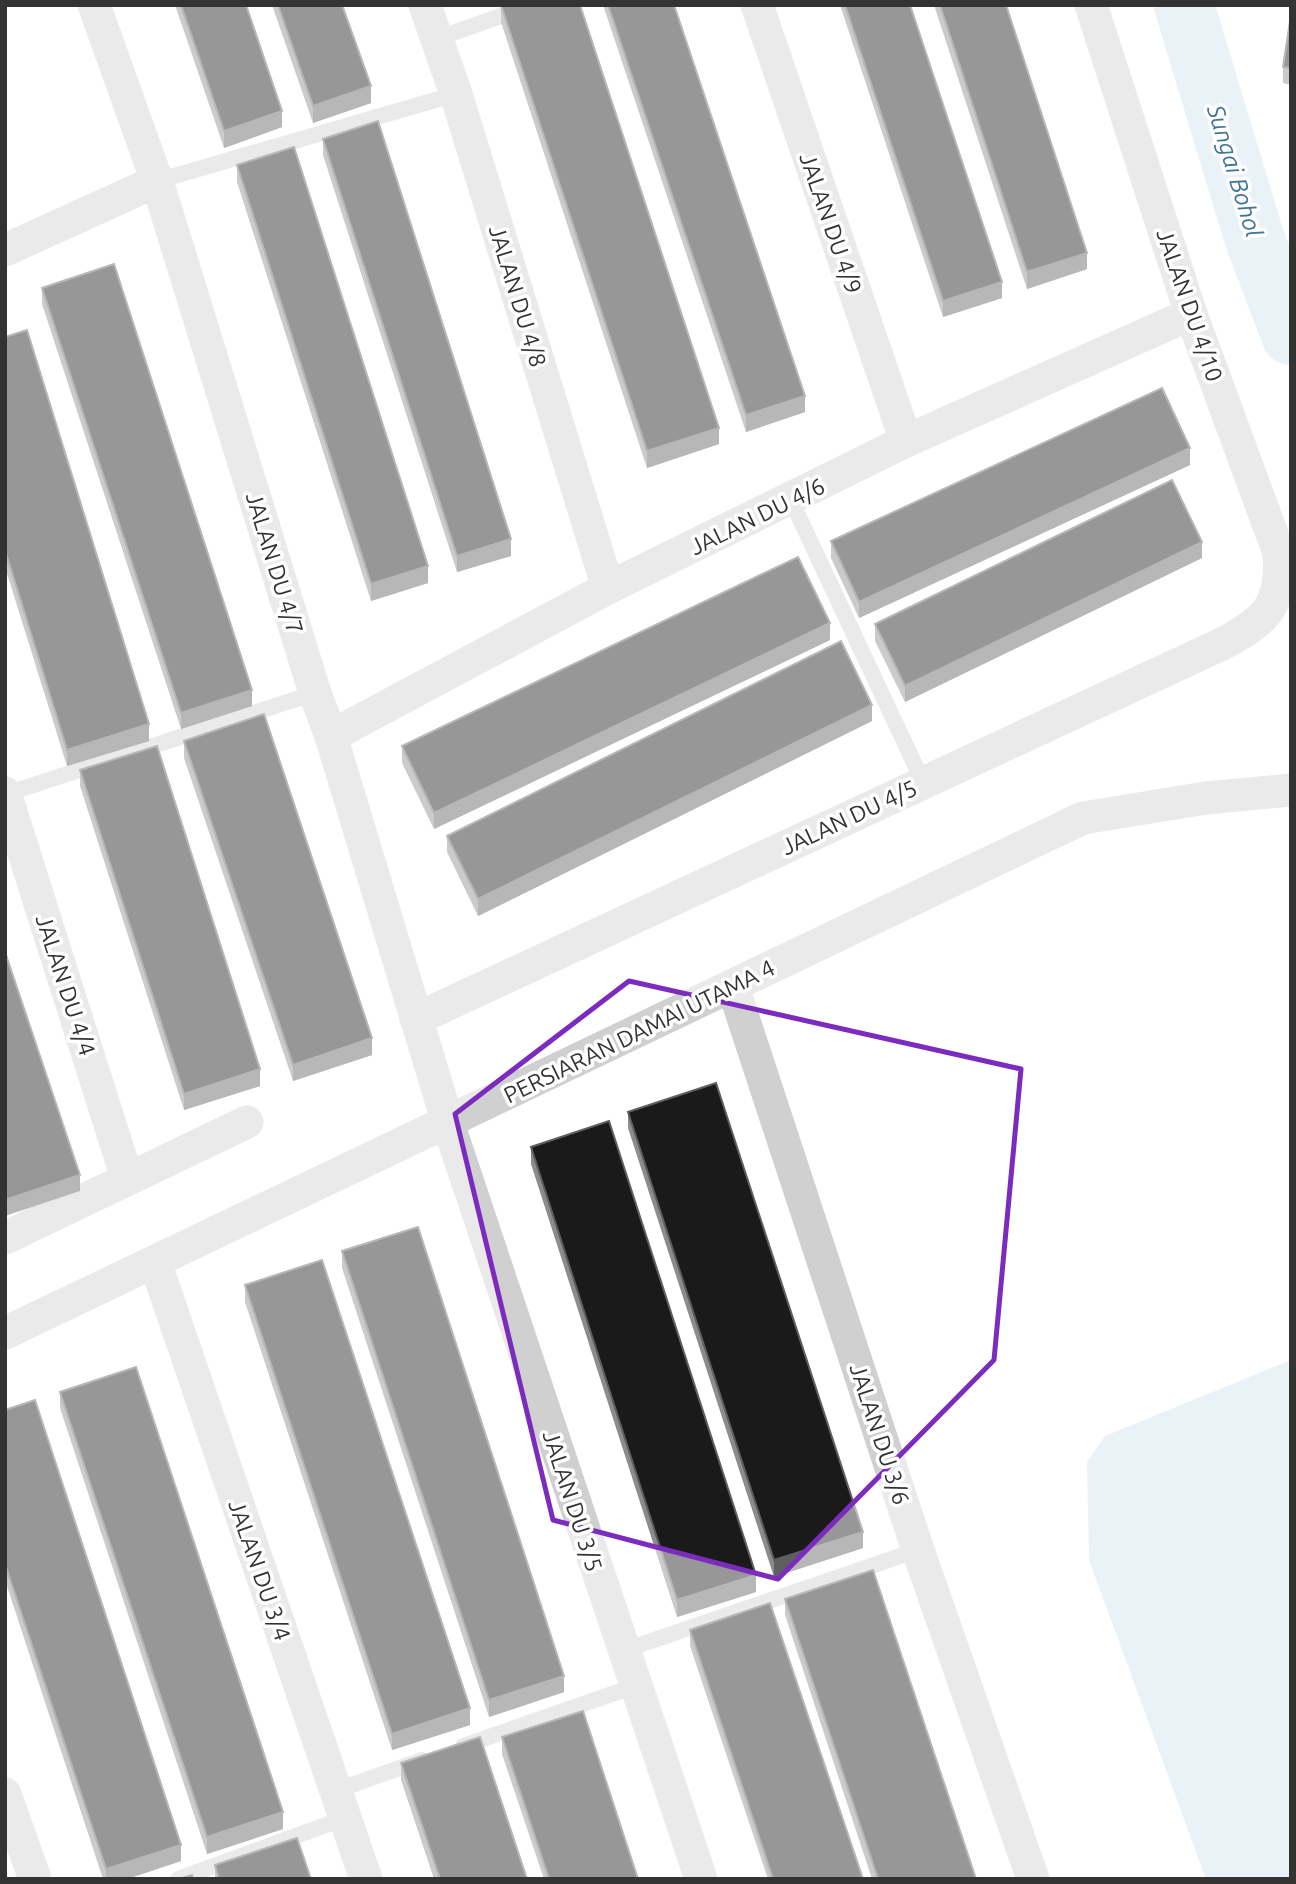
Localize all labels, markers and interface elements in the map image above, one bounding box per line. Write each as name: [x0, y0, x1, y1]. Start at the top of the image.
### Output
water label: Sungai Bohol: [1202, 101, 1268, 241]
street label: JALAN DU 4/9: [795, 150, 867, 296]
street label: JALAN DU 4/8: [485, 222, 551, 370]
street label: JALAN DU 4/10: [1152, 225, 1228, 385]
street label: JALAN DU 4/6: [686, 473, 828, 559]
street label: JALAN DU 4/7: [242, 489, 308, 637]
street label: JALAN DU 4/5: [777, 775, 921, 859]
street label: JALAN DU 4/4: [31, 911, 101, 1059]
street label: PERSIARAN DAMAI UTAMA 4: [500, 954, 778, 1108]
street label: JALAN DU 3/6: [845, 1360, 915, 1508]
street label: JALAN DU 3/5: [538, 1427, 608, 1575]
street label: JALAN DU 3/4: [224, 1497, 296, 1643]

